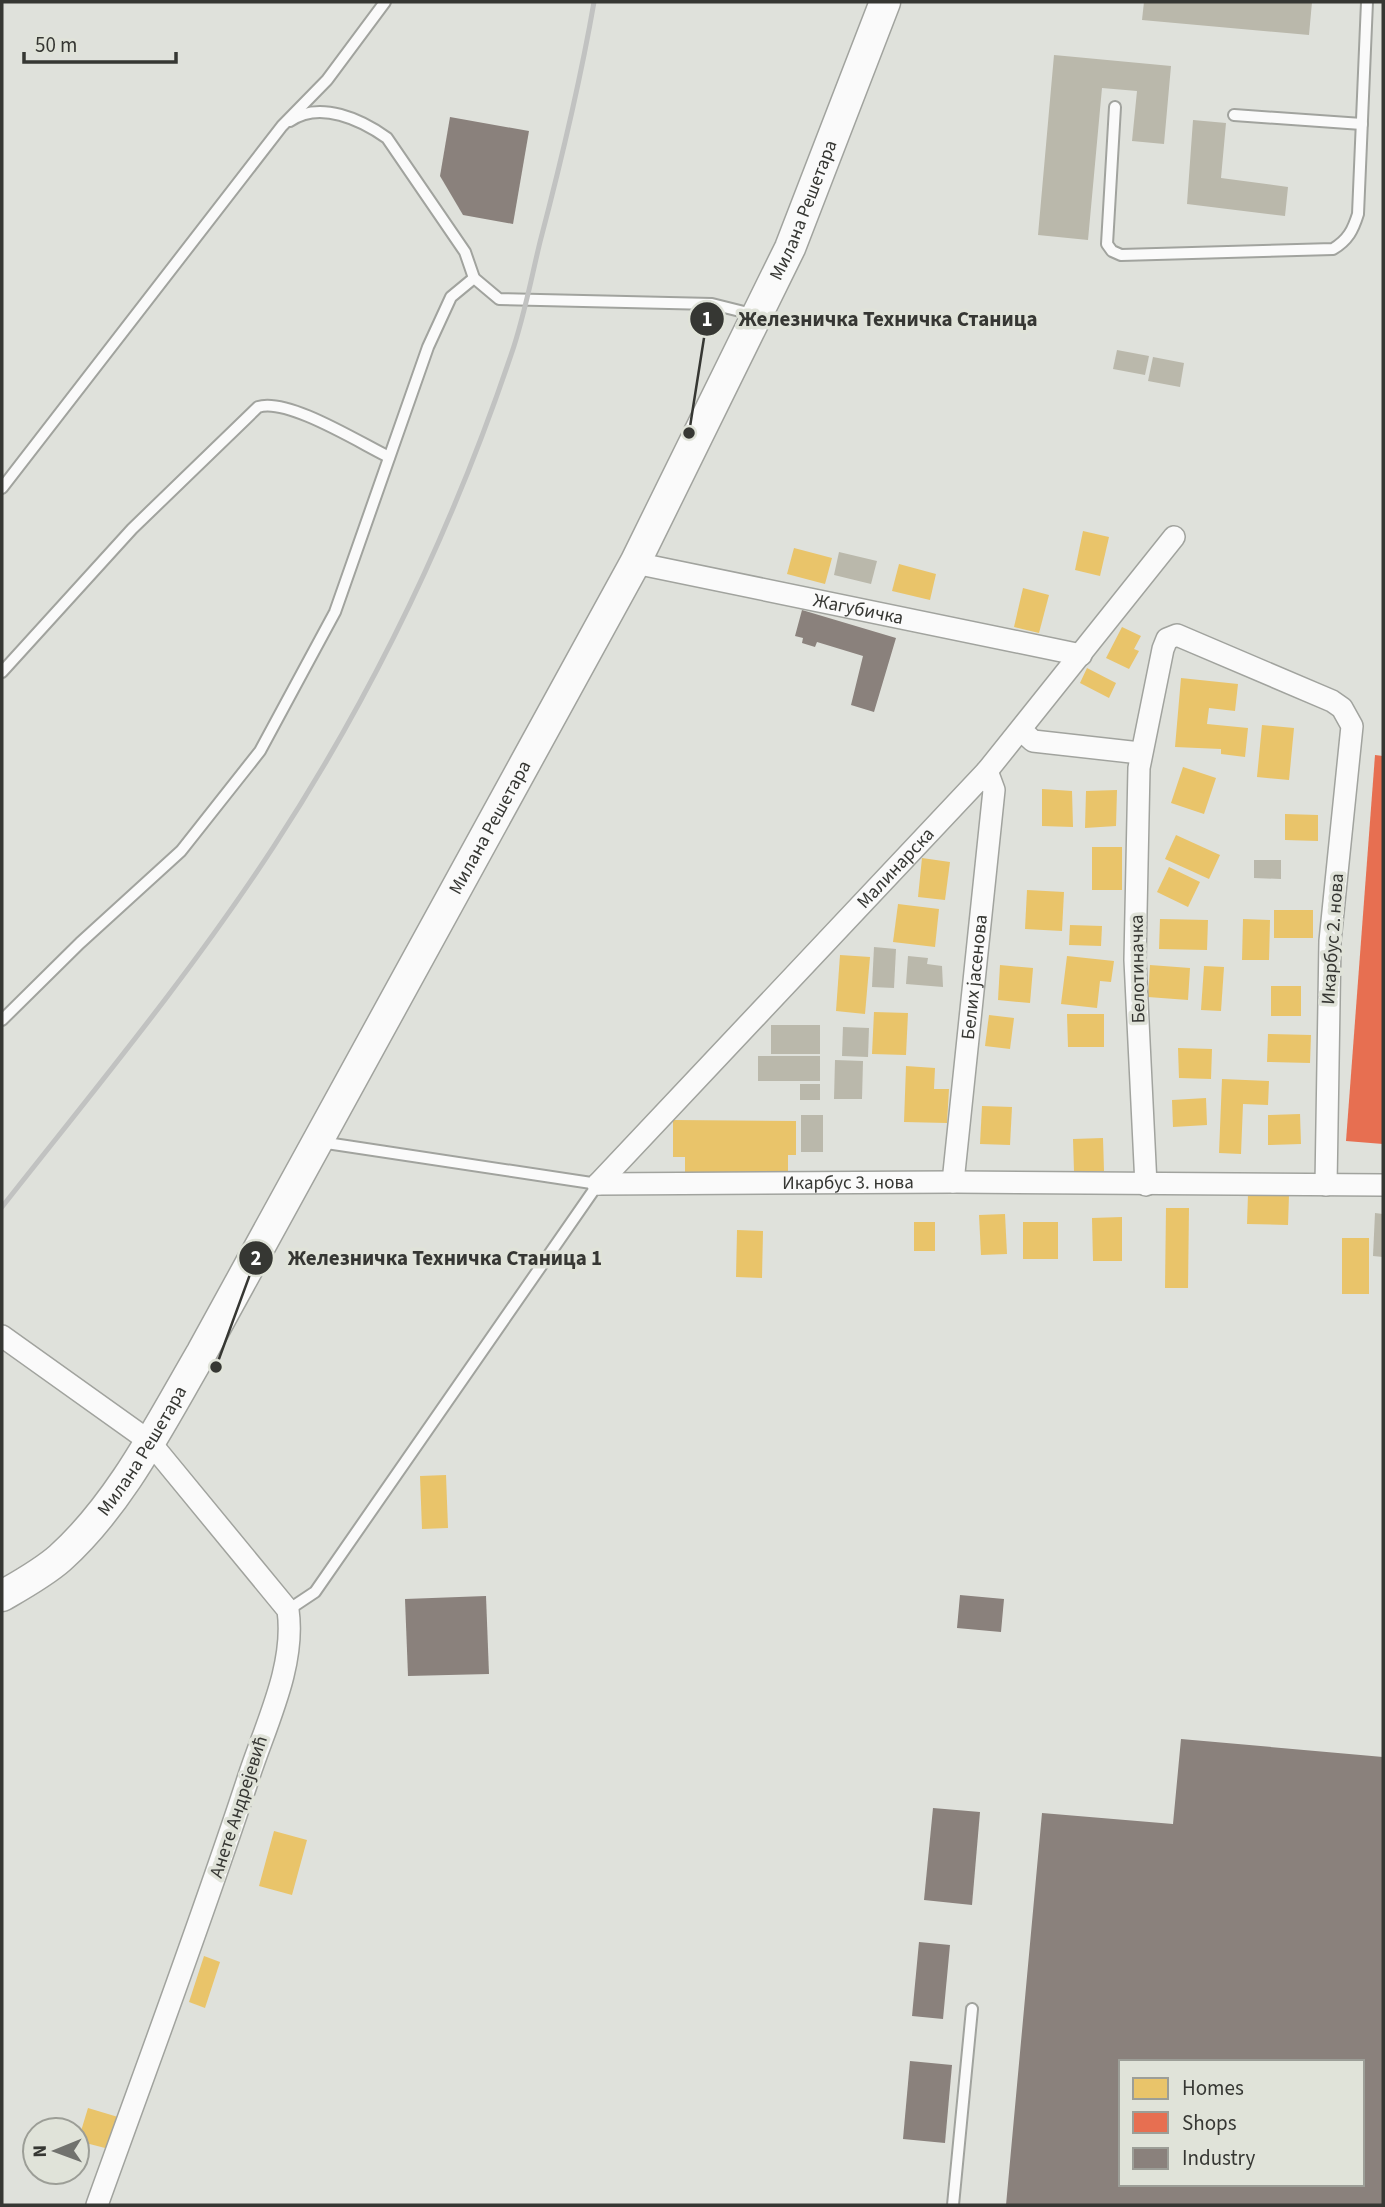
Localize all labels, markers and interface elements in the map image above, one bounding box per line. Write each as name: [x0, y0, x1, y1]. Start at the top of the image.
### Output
scale bar: [24, 21, 177, 65]
text: 50 m: [35, 30, 77, 60]
street label: Милана Решетара: [763, 136, 844, 285]
callout: Железничка Техничка Станица: [689, 298, 1051, 340]
text: 1: [701, 304, 713, 334]
text: Железничка Техничка Станица: [738, 304, 1038, 334]
street label: Жагубичка: [811, 587, 906, 632]
street label: Милана Решетара: [442, 756, 538, 899]
street label: Малинарска: [851, 821, 941, 915]
street label: Икарбус 2. нова: [1315, 872, 1351, 1006]
street label: Белих јасенова: [954, 913, 994, 1041]
street label: Белотиначка: [1124, 914, 1152, 1024]
street label: Икарбус 3. нова: [782, 1169, 914, 1196]
callout: Железничка Техничка Станица 1: [238, 1237, 616, 1279]
text: 2: [250, 1243, 262, 1273]
text: Железничка Техничка Станица 1: [288, 1243, 602, 1273]
street label: Милана Решетара: [91, 1381, 193, 1522]
street label: Анете Андрејевић: [203, 1732, 275, 1882]
legend: [1119, 2060, 1364, 2186]
text: Homes: [1182, 2073, 1244, 2103]
text: Shops: [1182, 2108, 1237, 2138]
north arrow: [21, 2116, 91, 2186]
text: Industry: [1182, 2143, 1255, 2173]
text: N: [27, 2145, 54, 2158]

